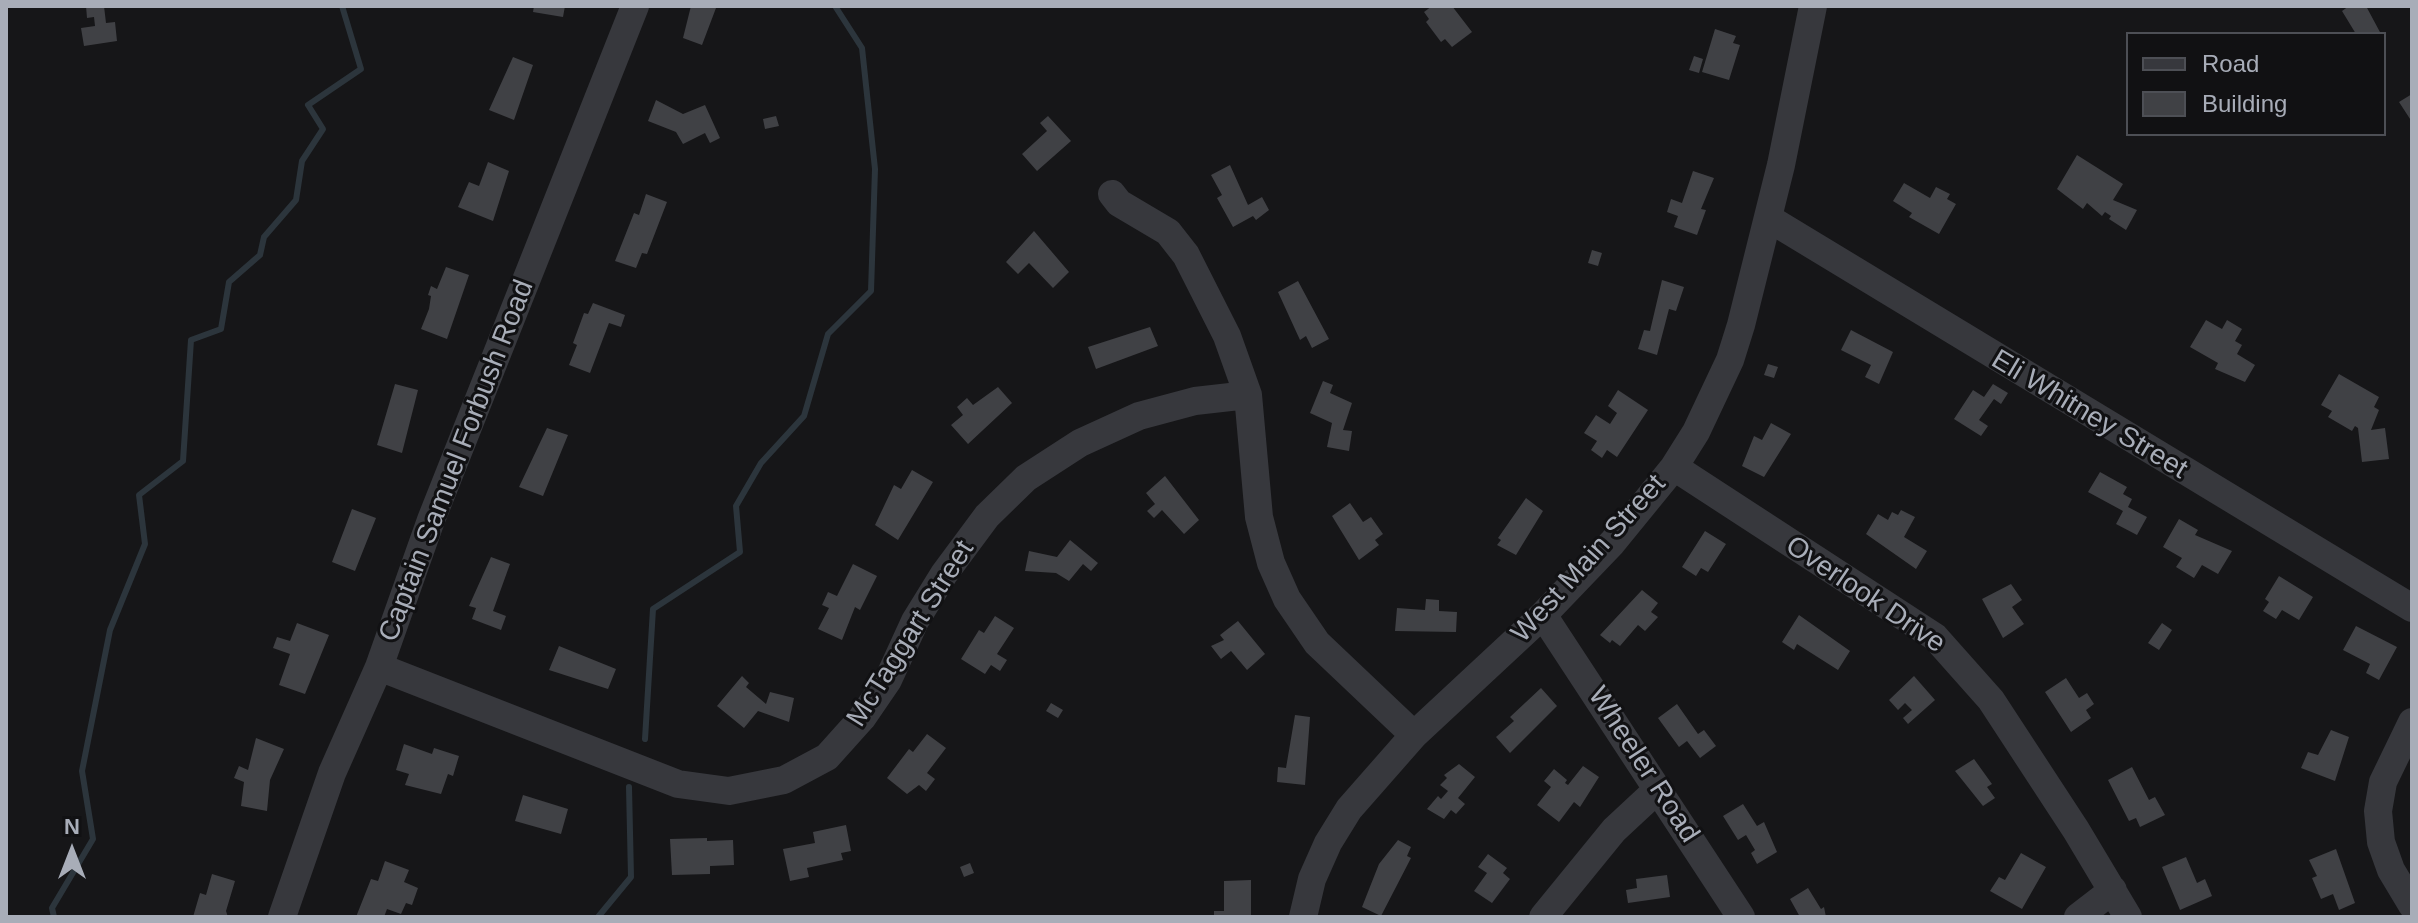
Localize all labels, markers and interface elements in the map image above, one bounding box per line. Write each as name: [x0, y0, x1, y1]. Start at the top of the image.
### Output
legend: [2126, 32, 2386, 136]
text: Road: [2202, 50, 2259, 77]
text: Building: [2202, 90, 2287, 117]
street label: Captain Samuel Forbush Road: [372, 276, 542, 646]
street label: Eli Whitney Street: [1985, 343, 2193, 487]
street label: West Main Street: [1505, 468, 1673, 650]
street label: Overlook Drive: [1779, 529, 1951, 661]
street label: McTaggart Street: [840, 535, 982, 733]
street label: Wheeler Road: [1580, 681, 1706, 849]
north arrow: [32, 811, 112, 891]
text: N: [64, 814, 80, 839]

